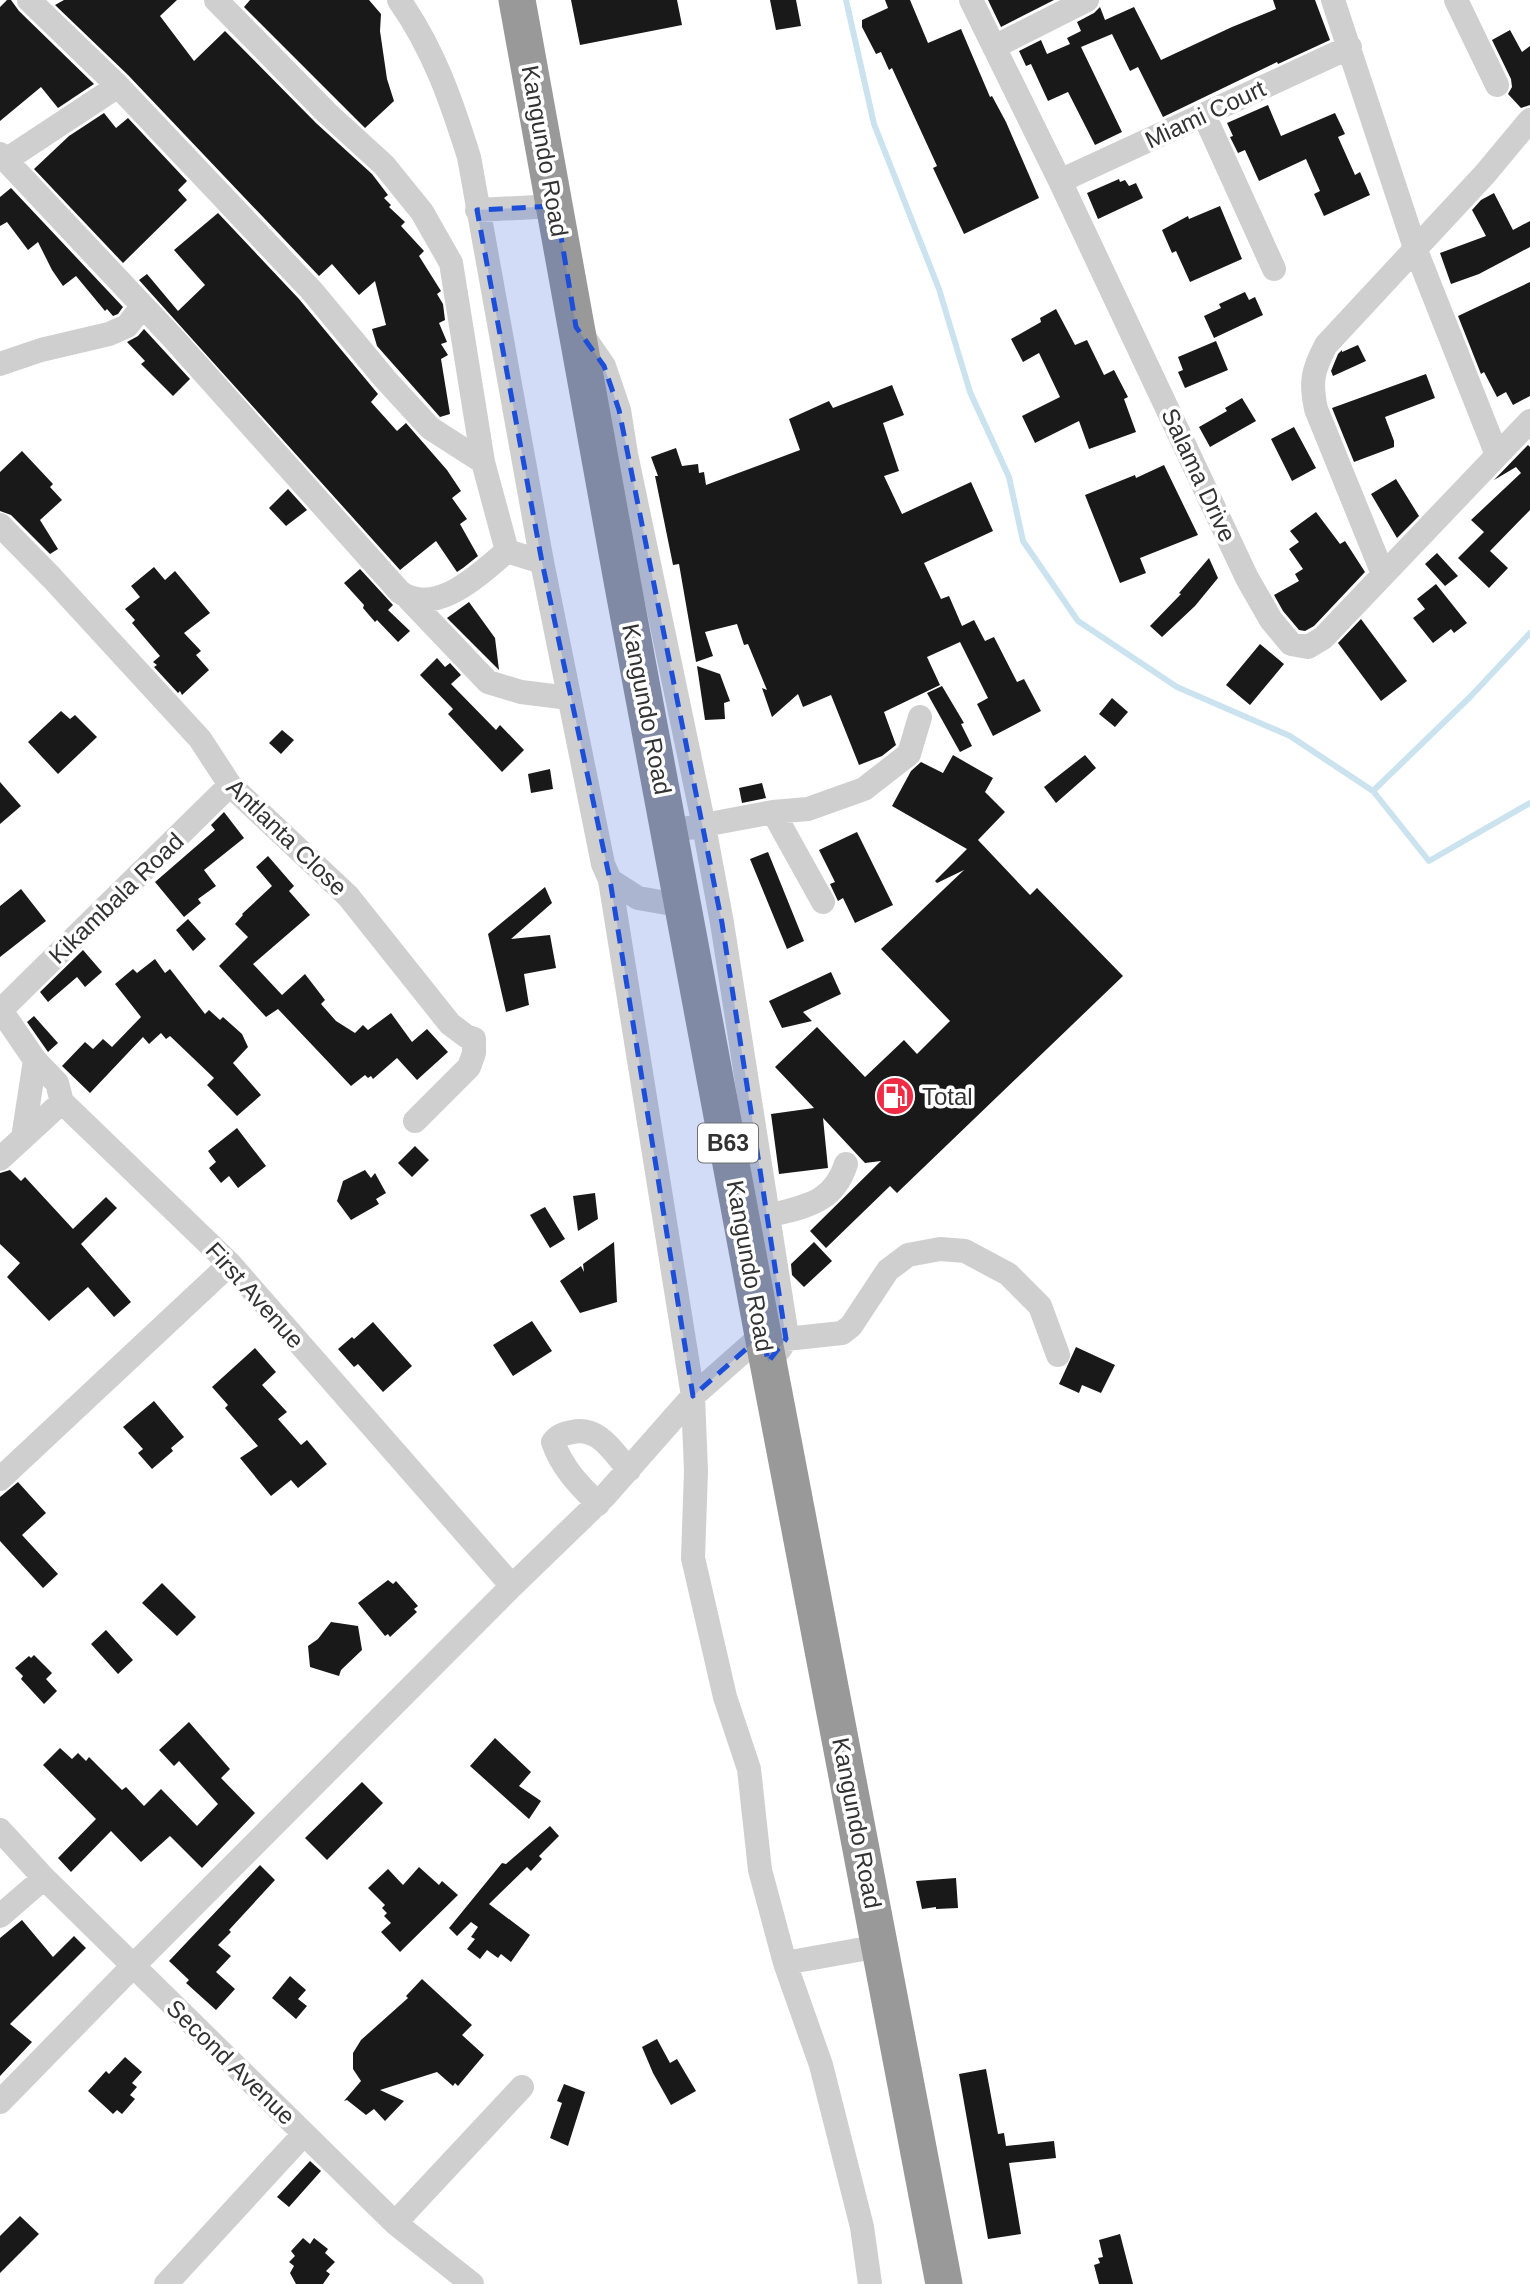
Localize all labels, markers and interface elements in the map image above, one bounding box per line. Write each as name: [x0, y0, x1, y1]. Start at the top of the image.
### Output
street label: Kangundo Road: [517, 63, 573, 239]
street label: Miami Court: [1141, 74, 1270, 154]
street label: Salama Drive: [1156, 404, 1242, 546]
street label: Kangundo Road: [617, 621, 677, 797]
street label: Antlanta Close: [221, 773, 353, 901]
street label: Kikambala Road: [43, 827, 189, 969]
fuel station icon: Total: [874, 1075, 916, 1117]
place label: Total: [922, 1083, 973, 1110]
road number: B63: [698, 1124, 758, 1162]
street label: Kangundo Road: [722, 1178, 778, 1354]
street label: First Avenue: [200, 1237, 310, 1353]
street label: Kangundo Road: [827, 1735, 887, 1911]
street label: Second Avenue: [161, 1994, 301, 2130]

